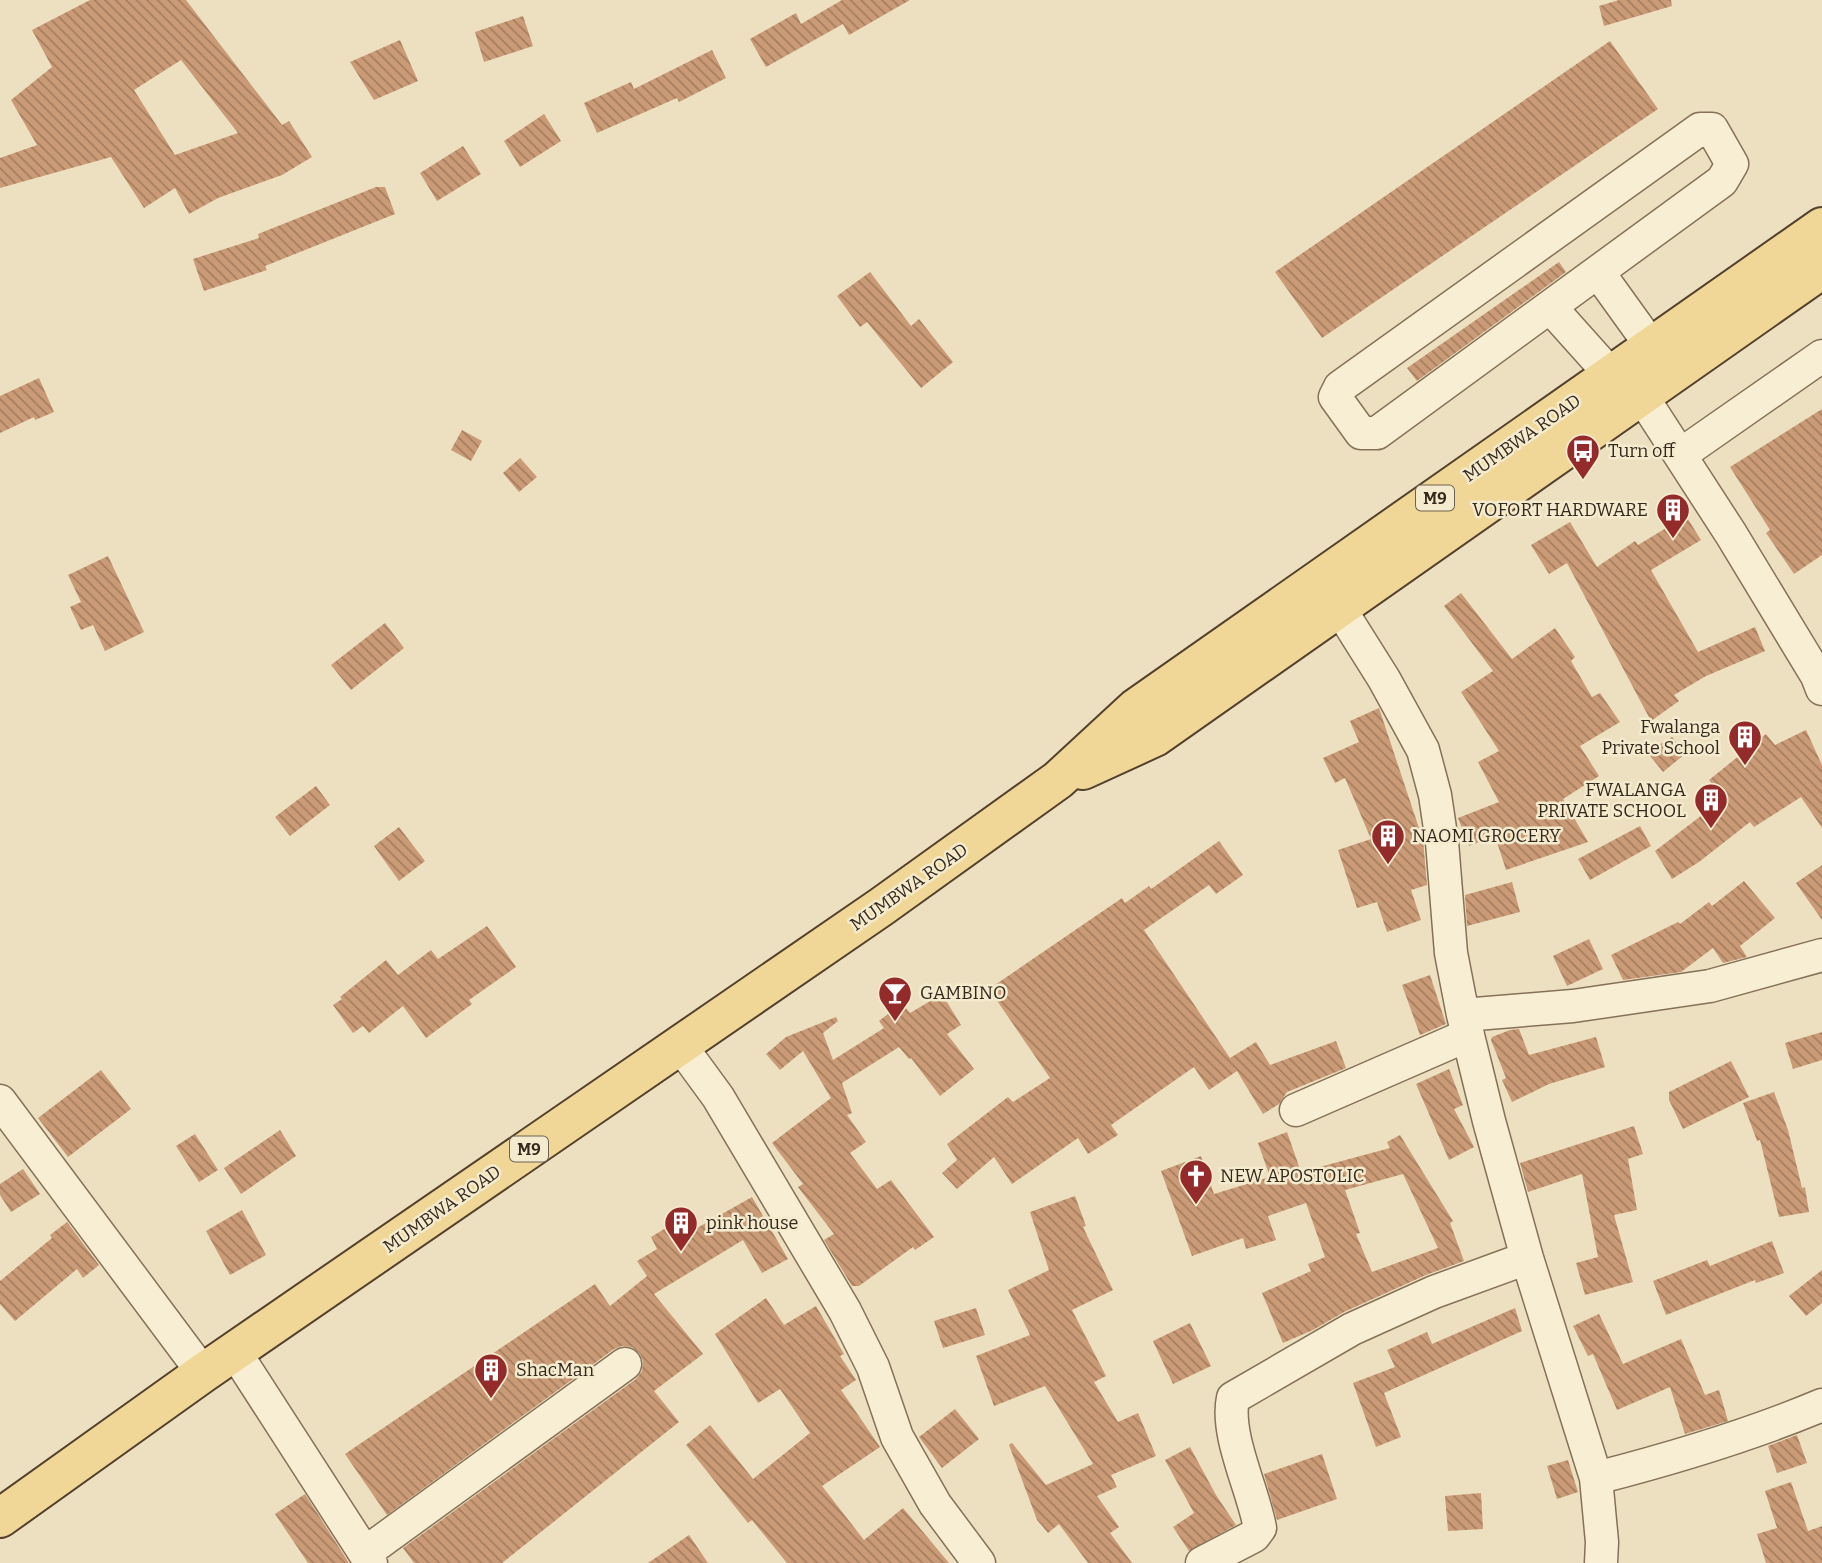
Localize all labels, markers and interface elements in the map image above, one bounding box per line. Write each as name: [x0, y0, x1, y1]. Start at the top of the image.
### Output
street label: MUMBWA ROAD: [1459, 389, 1585, 487]
bus stop icon: Turn off: [1564, 432, 1602, 481]
place label: Turn off: [1608, 440, 1676, 462]
road number: M9: [1416, 485, 1454, 510]
building icon: VOFORT HARDWARE: [1654, 491, 1692, 540]
place label: VOFORT HARDWARE: [1472, 499, 1648, 521]
place label: Fwalanga Private School: [1601, 716, 1720, 759]
building icon: Fwalanga Private School: [1726, 718, 1764, 767]
place label: FWALANGA PRIVATE SCHOOL: [1537, 779, 1686, 822]
building icon: FWALANGA PRIVATE SCHOOL: [1692, 781, 1730, 830]
building icon: NAOMI GROCERY: [1369, 817, 1407, 866]
place label: NAOMI GROCERY: [1412, 825, 1561, 847]
street label: MUMBWA ROAD: [846, 838, 972, 936]
bar icon: GAMBINO: [876, 974, 914, 1023]
place label: GAMBINO: [920, 982, 1006, 1004]
road number: M9: [510, 1136, 548, 1162]
church icon: NEW APOSTOLIC: [1177, 1157, 1215, 1206]
street label: MUMBWA ROAD: [379, 1160, 505, 1258]
place label: NEW APOSTOLIC: [1220, 1165, 1364, 1187]
building icon: pink house: [662, 1204, 700, 1253]
place label: pink house: [706, 1212, 798, 1234]
building icon: ShacMan: [472, 1351, 510, 1400]
place label: ShacMan: [516, 1359, 595, 1381]

